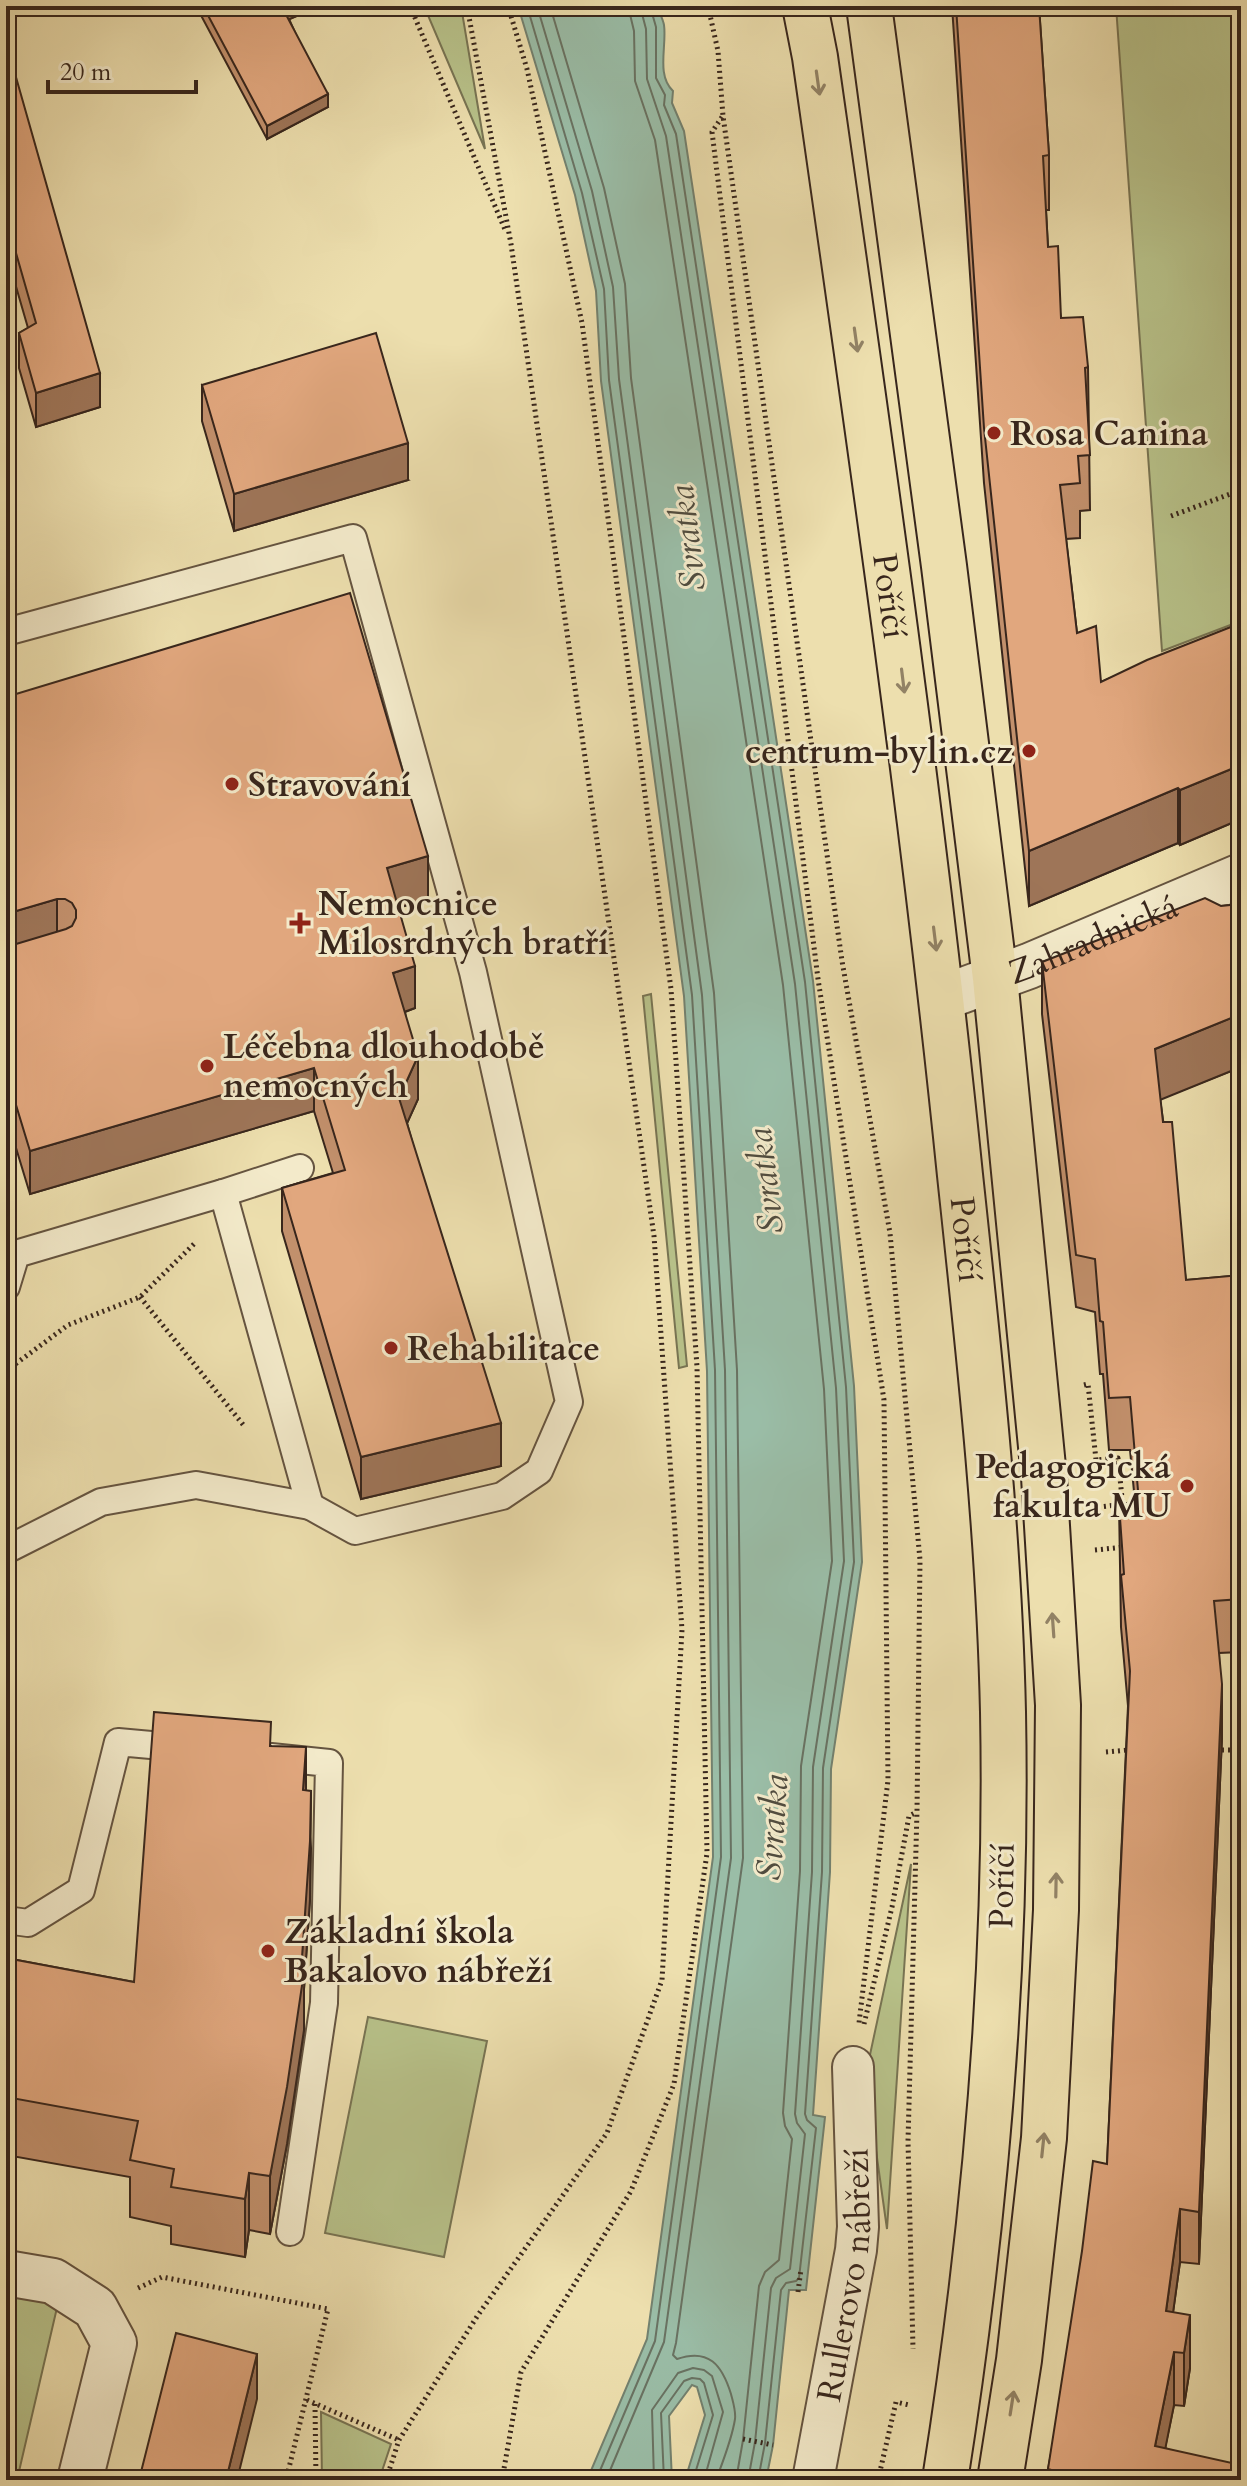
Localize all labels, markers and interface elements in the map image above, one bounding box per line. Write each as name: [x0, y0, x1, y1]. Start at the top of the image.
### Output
scale bar: [48, 44, 196, 94]
text: 20 m: [60, 56, 112, 89]
one-way arrow: [811, 70, 826, 95]
one-way arrow: [849, 327, 864, 352]
place label: Rosa Canina: [1010, 411, 1208, 457]
marker: Rosa Canina: [985, 424, 1003, 442]
water label: Svratka: [657, 482, 718, 594]
street label: Poříčí: [861, 550, 918, 641]
one-way arrow: [895, 667, 910, 694]
place label: centrum-bylin.cz: [745, 729, 1013, 775]
marker: centrum-bylin.cz: [1020, 742, 1038, 760]
place label: Stravování: [248, 762, 411, 808]
marker: Stravování: [223, 775, 241, 793]
place label: Nemocnice Milosrdných bratří: [318, 881, 609, 966]
street label: Zahradnická: [1002, 883, 1185, 996]
marker: Nemocnice Milosrdných bratří: [289, 912, 311, 934]
one-way arrow: [928, 926, 943, 951]
place label: Léčebna dlouhodobě nemocných: [223, 1024, 545, 1109]
marker: Léčebna dlouhodobě nemocných: [198, 1057, 216, 1075]
water label: Svratka: [735, 1125, 796, 1237]
street label: Poříčí: [938, 1194, 993, 1284]
place label: Rehabilitace: [407, 1326, 600, 1372]
marker: Rehabilitace: [382, 1339, 400, 1357]
place label: Pedagogická fakulta MU: [975, 1444, 1171, 1529]
marker: Pedagogická fakulta MU: [1178, 1477, 1196, 1495]
one-way arrow: [1046, 1612, 1061, 1639]
water label: Svratka: [744, 1772, 801, 1882]
street label: Poříčí: [978, 1843, 1026, 1929]
one-way arrow: [1048, 1872, 1064, 1899]
place label: Základní škola Bakalovo nábřeží: [284, 1909, 553, 1994]
marker: Základní škola Bakalovo nábřeží: [259, 1942, 277, 1960]
one-way arrow: [1036, 2132, 1051, 2159]
street label: Rullerovo nábřeží: [806, 2148, 882, 2405]
one-way arrow: [1005, 2391, 1020, 2416]

